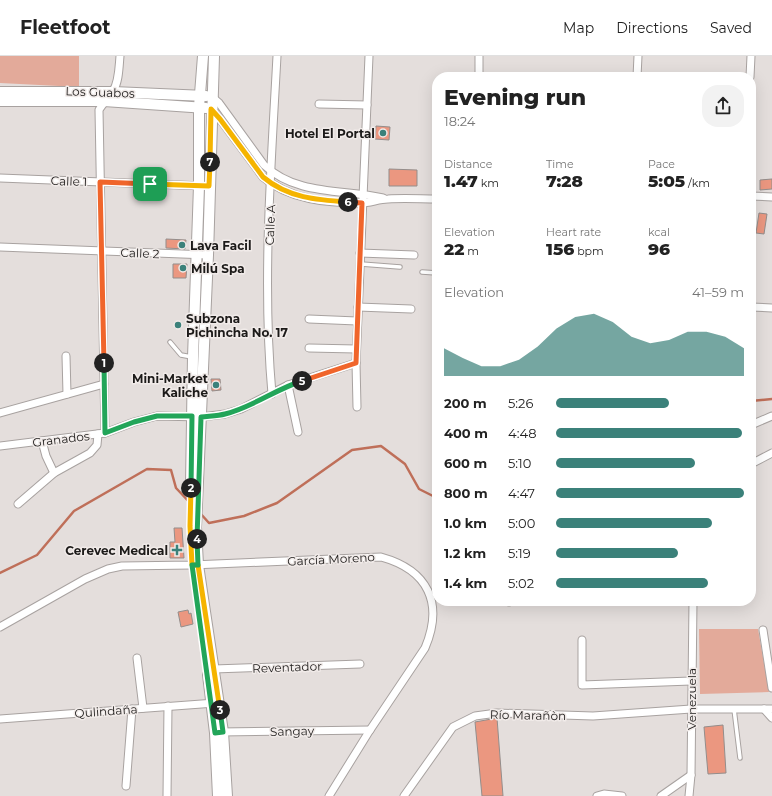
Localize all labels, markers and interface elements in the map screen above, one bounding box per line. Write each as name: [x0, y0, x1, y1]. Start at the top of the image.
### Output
text: Fleetfoot: [20, 16, 110, 39]
text: Map: [563, 19, 594, 37]
text: Directions: [616, 19, 688, 37]
text: Saved: [710, 19, 752, 37]
street label: Los Guabos: [65, 83, 135, 101]
text: Evening run: [444, 84, 586, 111]
button: share: [702, 85, 744, 127]
text: 18:24: [444, 113, 475, 129]
place label: Hotel El Portal: [285, 126, 375, 141]
marker: Hotel El Portal: [378, 128, 388, 138]
pin: 7: [200, 152, 220, 172]
text: 7: [207, 155, 213, 169]
text: Distance: [444, 157, 492, 171]
text: Time: [546, 157, 574, 171]
text: Pace: [648, 157, 675, 171]
pin: [133, 167, 167, 201]
text: 1.47: [444, 171, 478, 191]
text: 7:28: [546, 171, 583, 191]
text: 5:05: [648, 171, 685, 191]
street label: Calle 1: [50, 173, 88, 189]
icon: arrive: [139, 173, 161, 195]
text: km: [478, 176, 499, 190]
text: /km: [685, 176, 710, 190]
pin: 6: [338, 192, 358, 212]
text: 6: [344, 195, 352, 209]
street label: Calle A: [262, 204, 278, 246]
text: Elevation: [444, 225, 495, 239]
text: Heart rate: [546, 225, 601, 239]
text: kcal: [648, 225, 670, 239]
place label: Lava Facil: [190, 238, 252, 253]
text: 22: [444, 239, 464, 259]
text: 156: [546, 239, 574, 259]
text: 96: [648, 239, 670, 259]
marker: Lava Facil: [177, 240, 187, 250]
text: m: [464, 244, 479, 258]
text: bpm: [574, 244, 604, 258]
street label: Calle 2: [120, 245, 160, 261]
place label: Milú Spa: [191, 261, 245, 276]
marker: Milú Spa: [178, 263, 188, 273]
text: Elevation: [444, 284, 504, 300]
text: 41–59 m: [692, 284, 744, 300]
place label: Subzona Pichincha No. 17: [186, 311, 289, 340]
marker: Subzona Pichincha No. 17: [173, 320, 183, 330]
pin: 1: [94, 353, 114, 373]
text: 1: [102, 356, 106, 370]
place label: Mini-Market Kaliche: [132, 371, 209, 400]
pin: 5: [292, 371, 312, 391]
text: 5: [299, 374, 305, 388]
marker: Mini-Market Kaliche: [211, 380, 221, 390]
text: 200 m: [444, 395, 487, 411]
text: 5:26: [508, 395, 533, 411]
text: 400 m: [444, 425, 488, 441]
text: 4:48: [508, 425, 536, 441]
street label: Granados: [32, 428, 91, 450]
text: 600 m: [444, 455, 487, 471]
text: 5:10: [508, 455, 531, 471]
pin: 2: [181, 478, 201, 498]
text: 2: [188, 481, 194, 495]
text: 800 m: [444, 485, 488, 501]
text: 4:47: [508, 485, 535, 501]
text: 1.0 km: [444, 515, 487, 531]
text: 5:00: [508, 515, 535, 531]
pin: 4: [187, 529, 207, 549]
text: 4: [193, 532, 201, 546]
place label: Cerevec Medical: [65, 543, 168, 558]
marker: Cerevec Medical: [171, 544, 183, 556]
text: 1.2 km: [444, 545, 486, 561]
text: 5:19: [508, 545, 531, 561]
street label: García Moreno: [287, 549, 375, 569]
text: 1.4 km: [444, 575, 487, 591]
text: 5:02: [508, 575, 534, 591]
street label: Reventador: [252, 658, 322, 676]
street label: Venezuela: [684, 668, 699, 730]
pin: 3: [210, 700, 230, 720]
street label: Qulindaña: [74, 701, 138, 721]
text: 3: [217, 703, 223, 717]
street label: Río Marañòn: [490, 707, 566, 723]
street label: Sangay: [270, 723, 315, 739]

